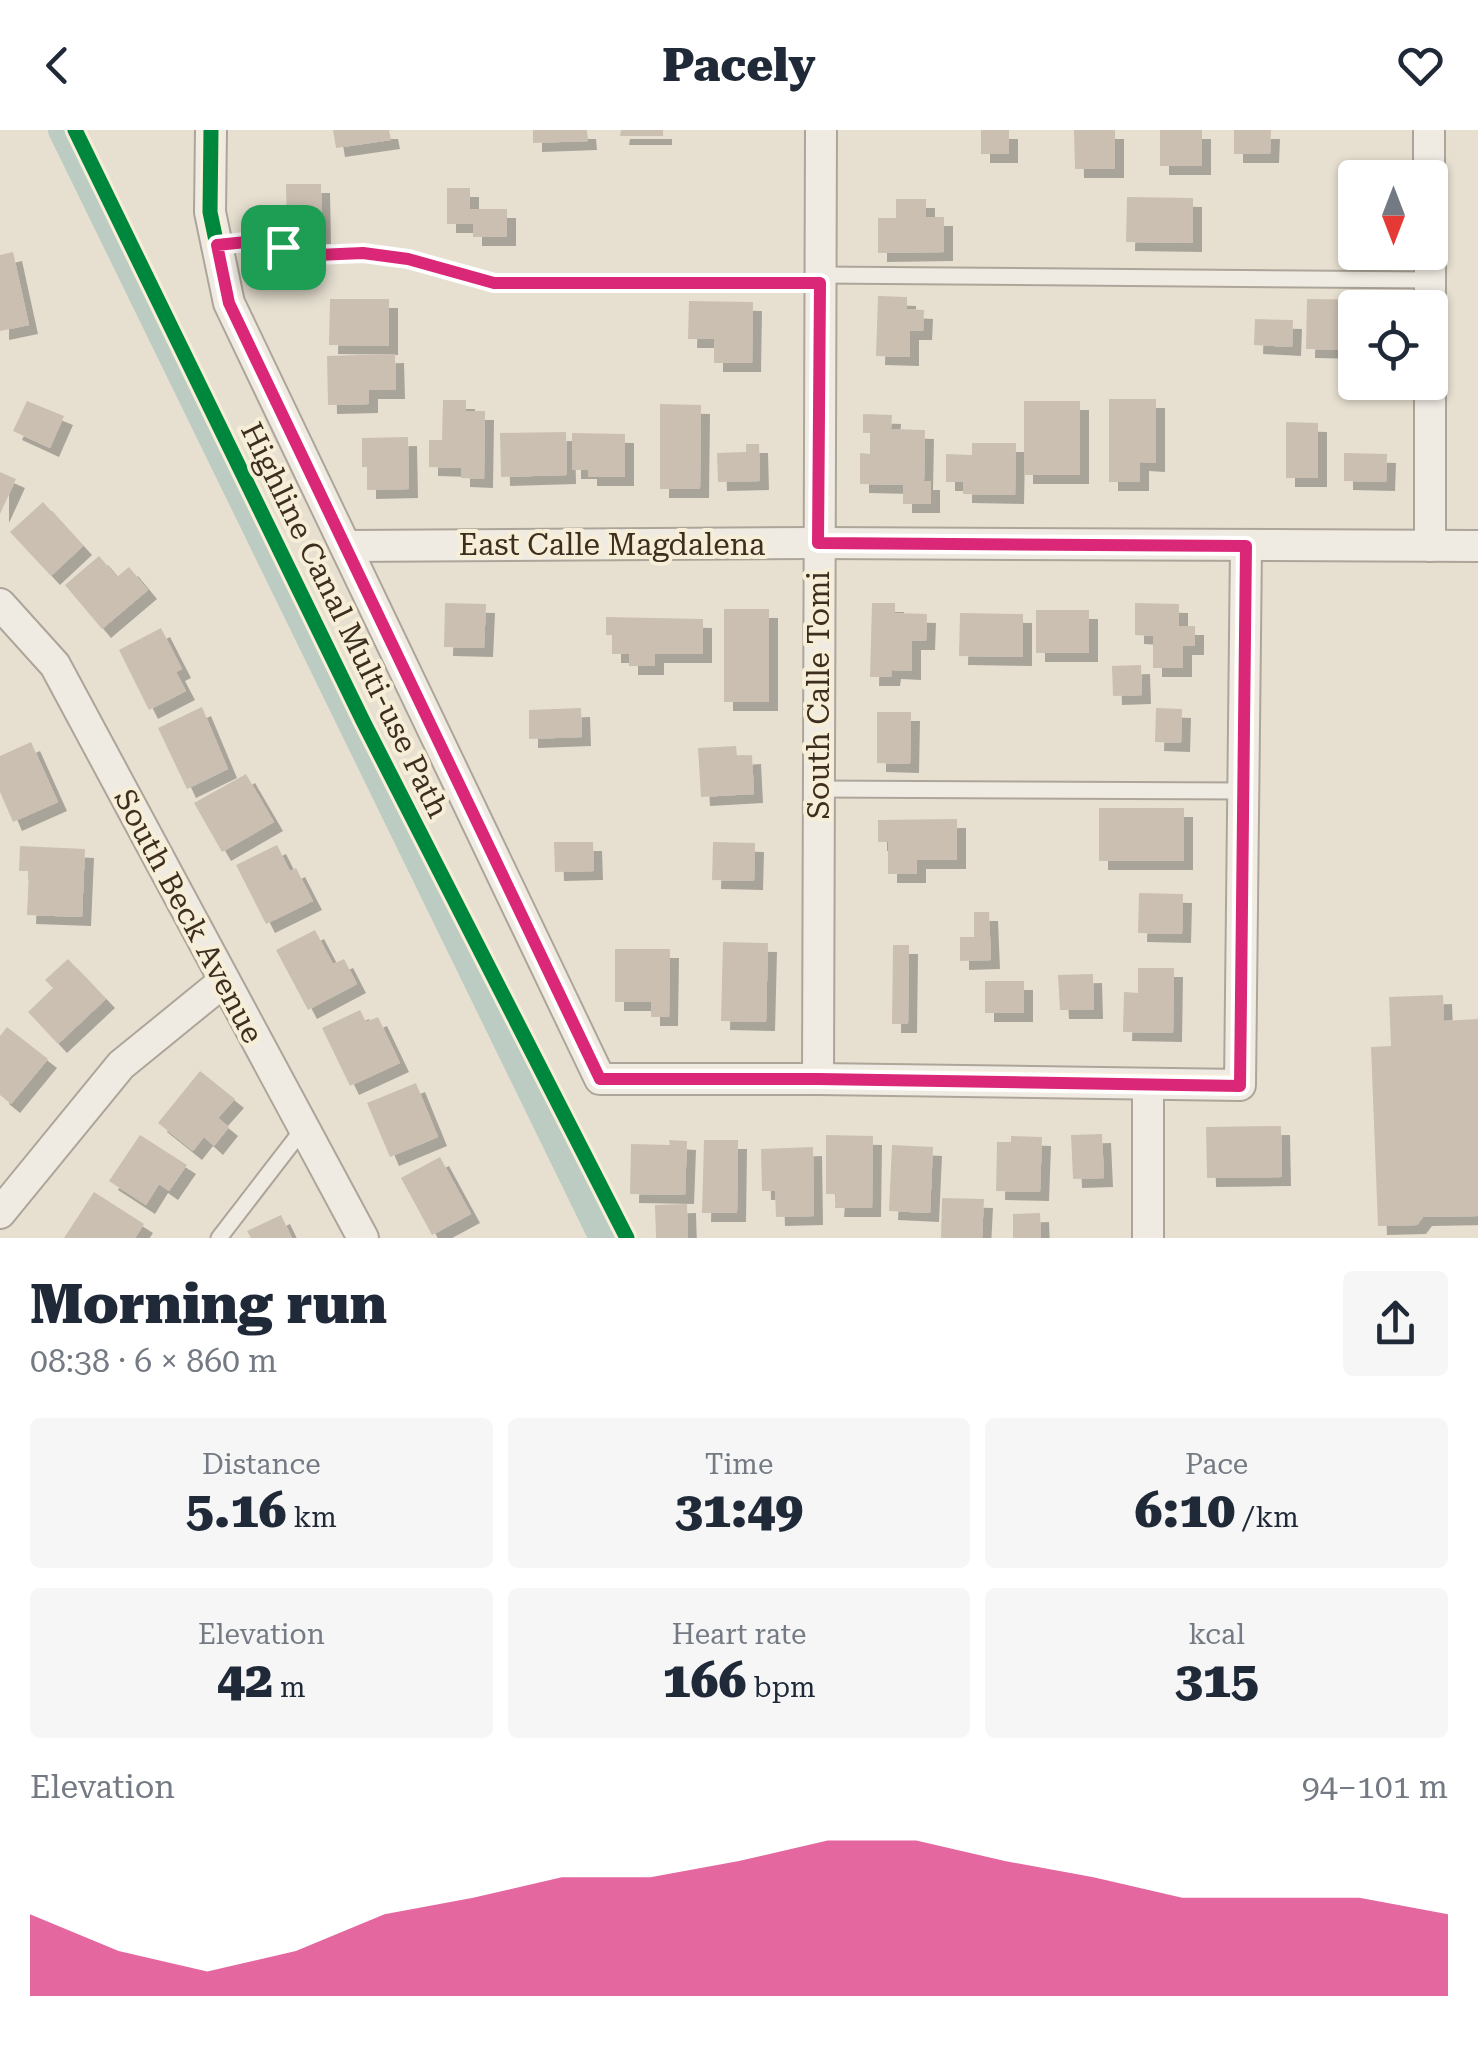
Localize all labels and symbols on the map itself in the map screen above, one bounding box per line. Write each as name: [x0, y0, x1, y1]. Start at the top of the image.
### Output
north arrow: [1338, 160, 1448, 270]
pin: [241, 205, 326, 290]
street label: Highline Canal Multi-use Path: [234, 417, 456, 823]
street label: East Calle Magdalena: [459, 527, 765, 562]
street label: South Calle Tomi: [801, 571, 836, 819]
street label: South Beck Avenue: [107, 783, 271, 1049]

